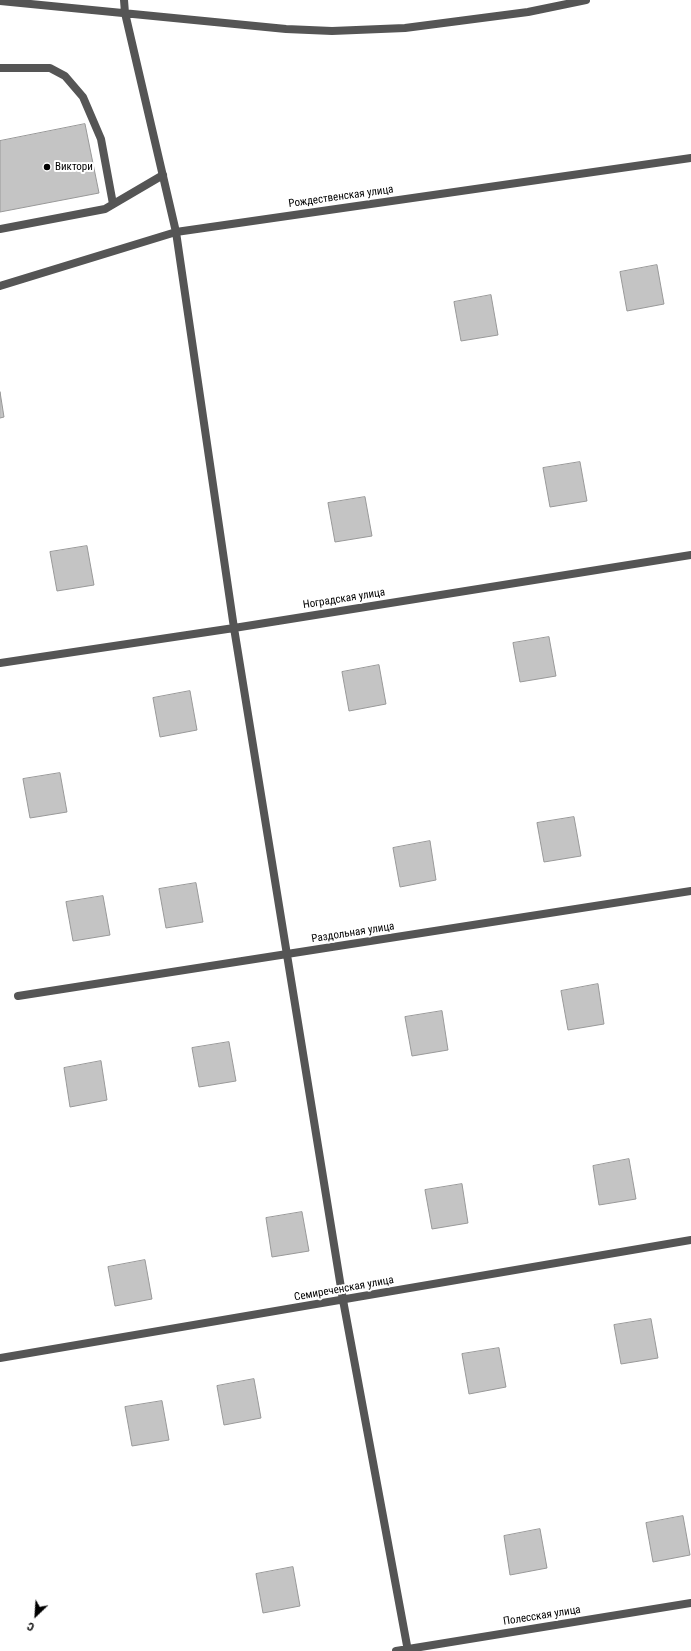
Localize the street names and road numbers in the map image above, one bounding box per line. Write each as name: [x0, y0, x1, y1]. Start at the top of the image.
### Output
street label: Рождественская улица: [288, 183, 394, 211]
street label: Ноградская улица: [302, 586, 386, 612]
street label: Раздольная улица: [311, 920, 395, 946]
street label: Семиреченская улица: [293, 1274, 395, 1304]
street label: Полесская улица: [502, 1603, 582, 1629]

